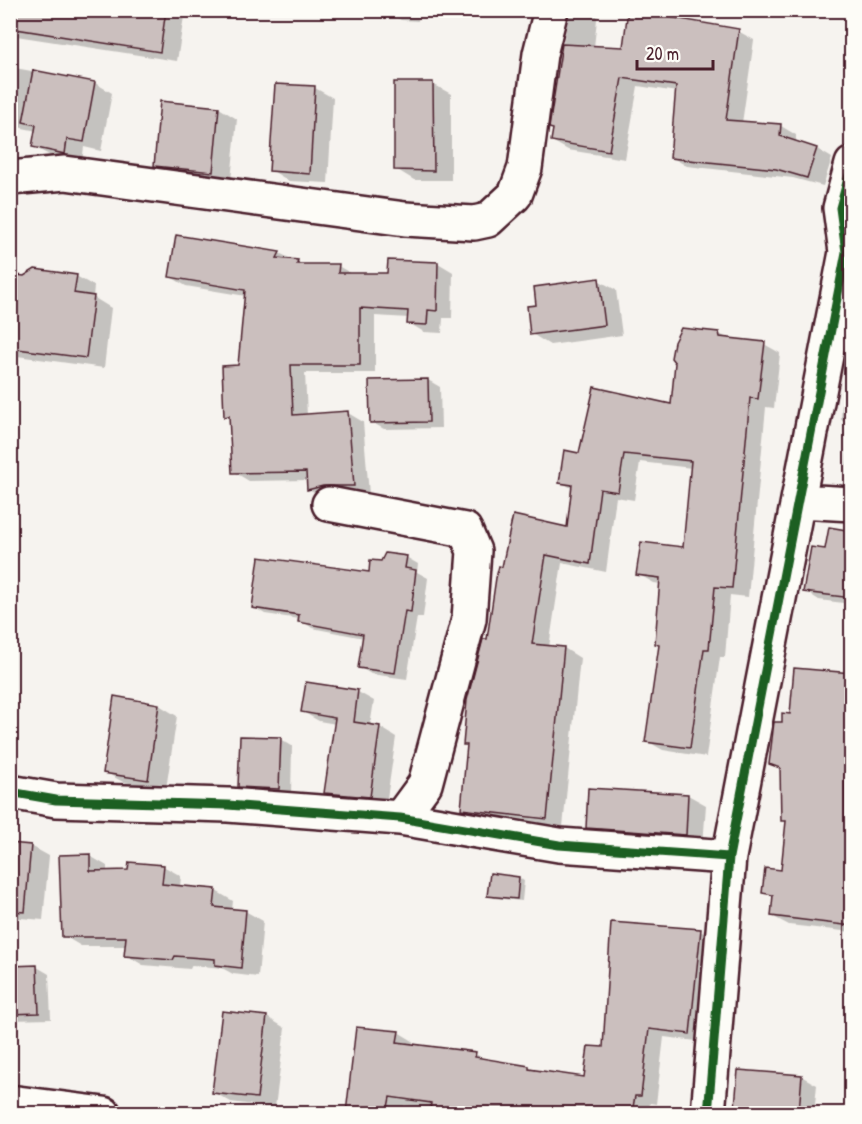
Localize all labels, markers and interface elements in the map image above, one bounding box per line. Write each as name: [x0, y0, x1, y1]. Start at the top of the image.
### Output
scale bar: [637, 33, 714, 71]
text: 20 m: [646, 41, 679, 66]

